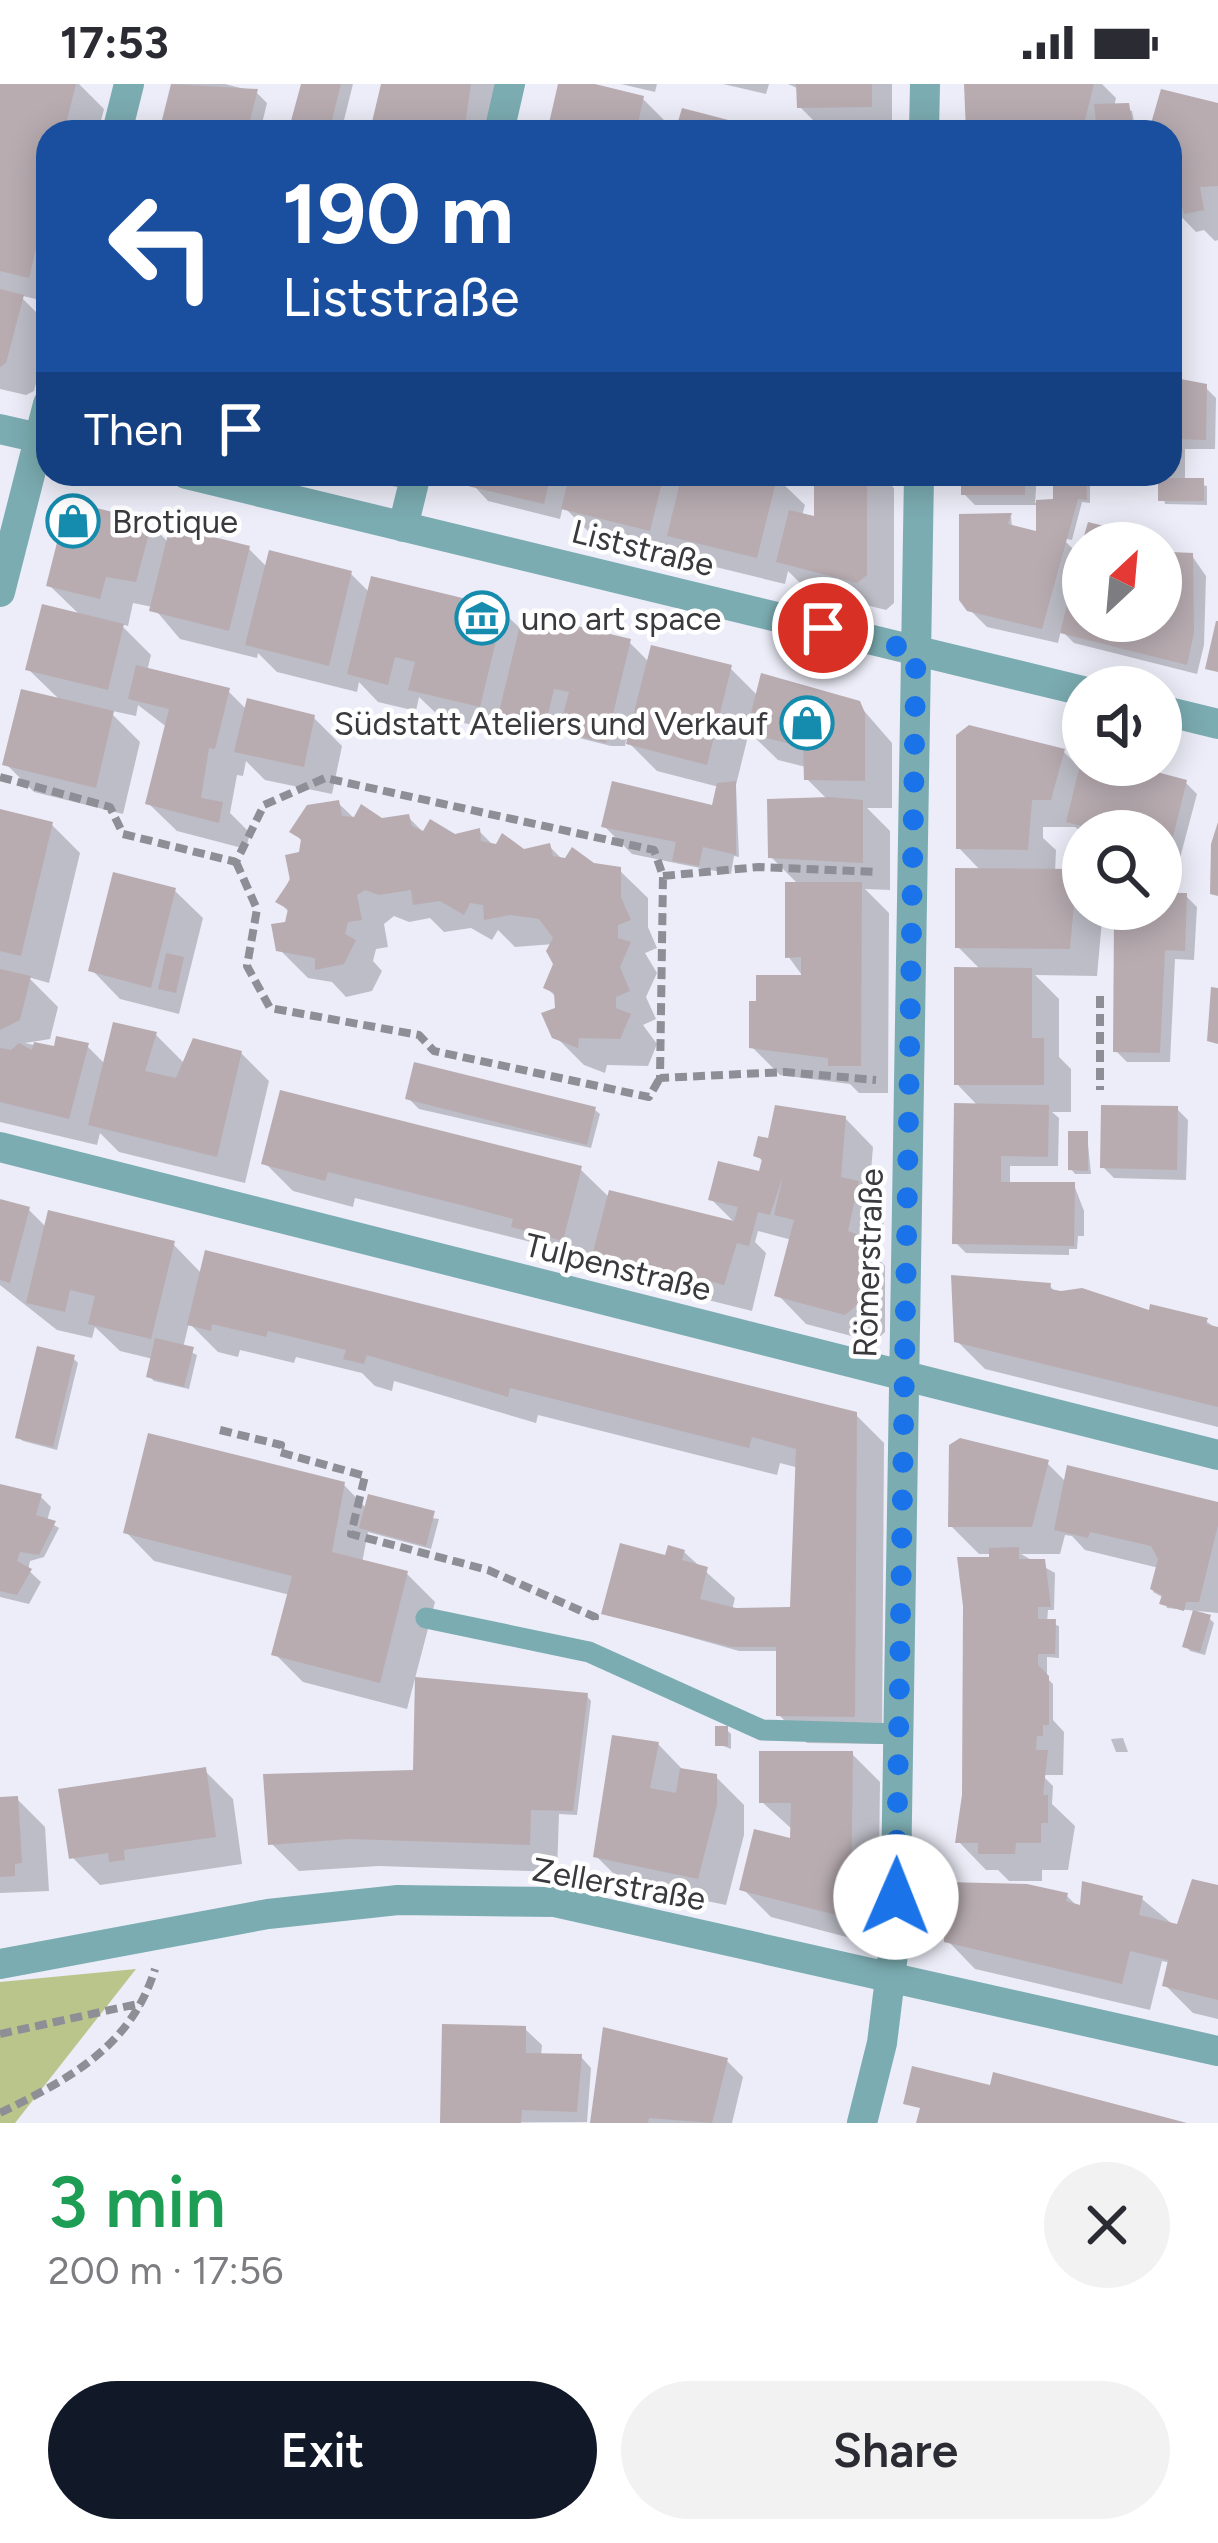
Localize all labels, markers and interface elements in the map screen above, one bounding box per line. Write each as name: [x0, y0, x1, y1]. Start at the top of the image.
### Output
text: 17:53: [60, 15, 169, 69]
text: 190 m: [282, 163, 514, 264]
icon: left: [84, 168, 240, 324]
text: Liststraße: [282, 265, 520, 330]
icon: arrive: [208, 396, 274, 462]
text: Then: [84, 402, 184, 456]
shop icon: Brotique: [45, 493, 101, 549]
place label: Brotique: [112, 502, 238, 541]
street label: Liststraße: [568, 512, 718, 584]
north arrow: [1062, 522, 1182, 642]
map controls: [1062, 522, 1182, 930]
pin: [772, 577, 874, 679]
museum icon: uno art space: [454, 590, 510, 646]
icon: arrive: [790, 595, 856, 661]
place label: uno art space: [521, 599, 721, 638]
button: sound: [1062, 666, 1182, 786]
shop icon: Südstatt Ateliers und Verkauf: [779, 695, 835, 751]
place label: Südstatt Ateliers und Verkauf: [334, 704, 769, 743]
button: search: [1062, 810, 1182, 930]
street label: Römerstraße: [845, 1168, 891, 1358]
street label: Tulpenstraße: [521, 1225, 715, 1309]
position arrow: [833, 1834, 959, 1960]
street label: Zellerstraße: [529, 1850, 709, 1918]
text: 3 min: [48, 2159, 226, 2245]
button: close: [1044, 2162, 1170, 2288]
text: 200 m · 17:56: [48, 2247, 283, 2294]
button: Exit: [48, 2381, 597, 2519]
button: Share: [621, 2381, 1170, 2519]

